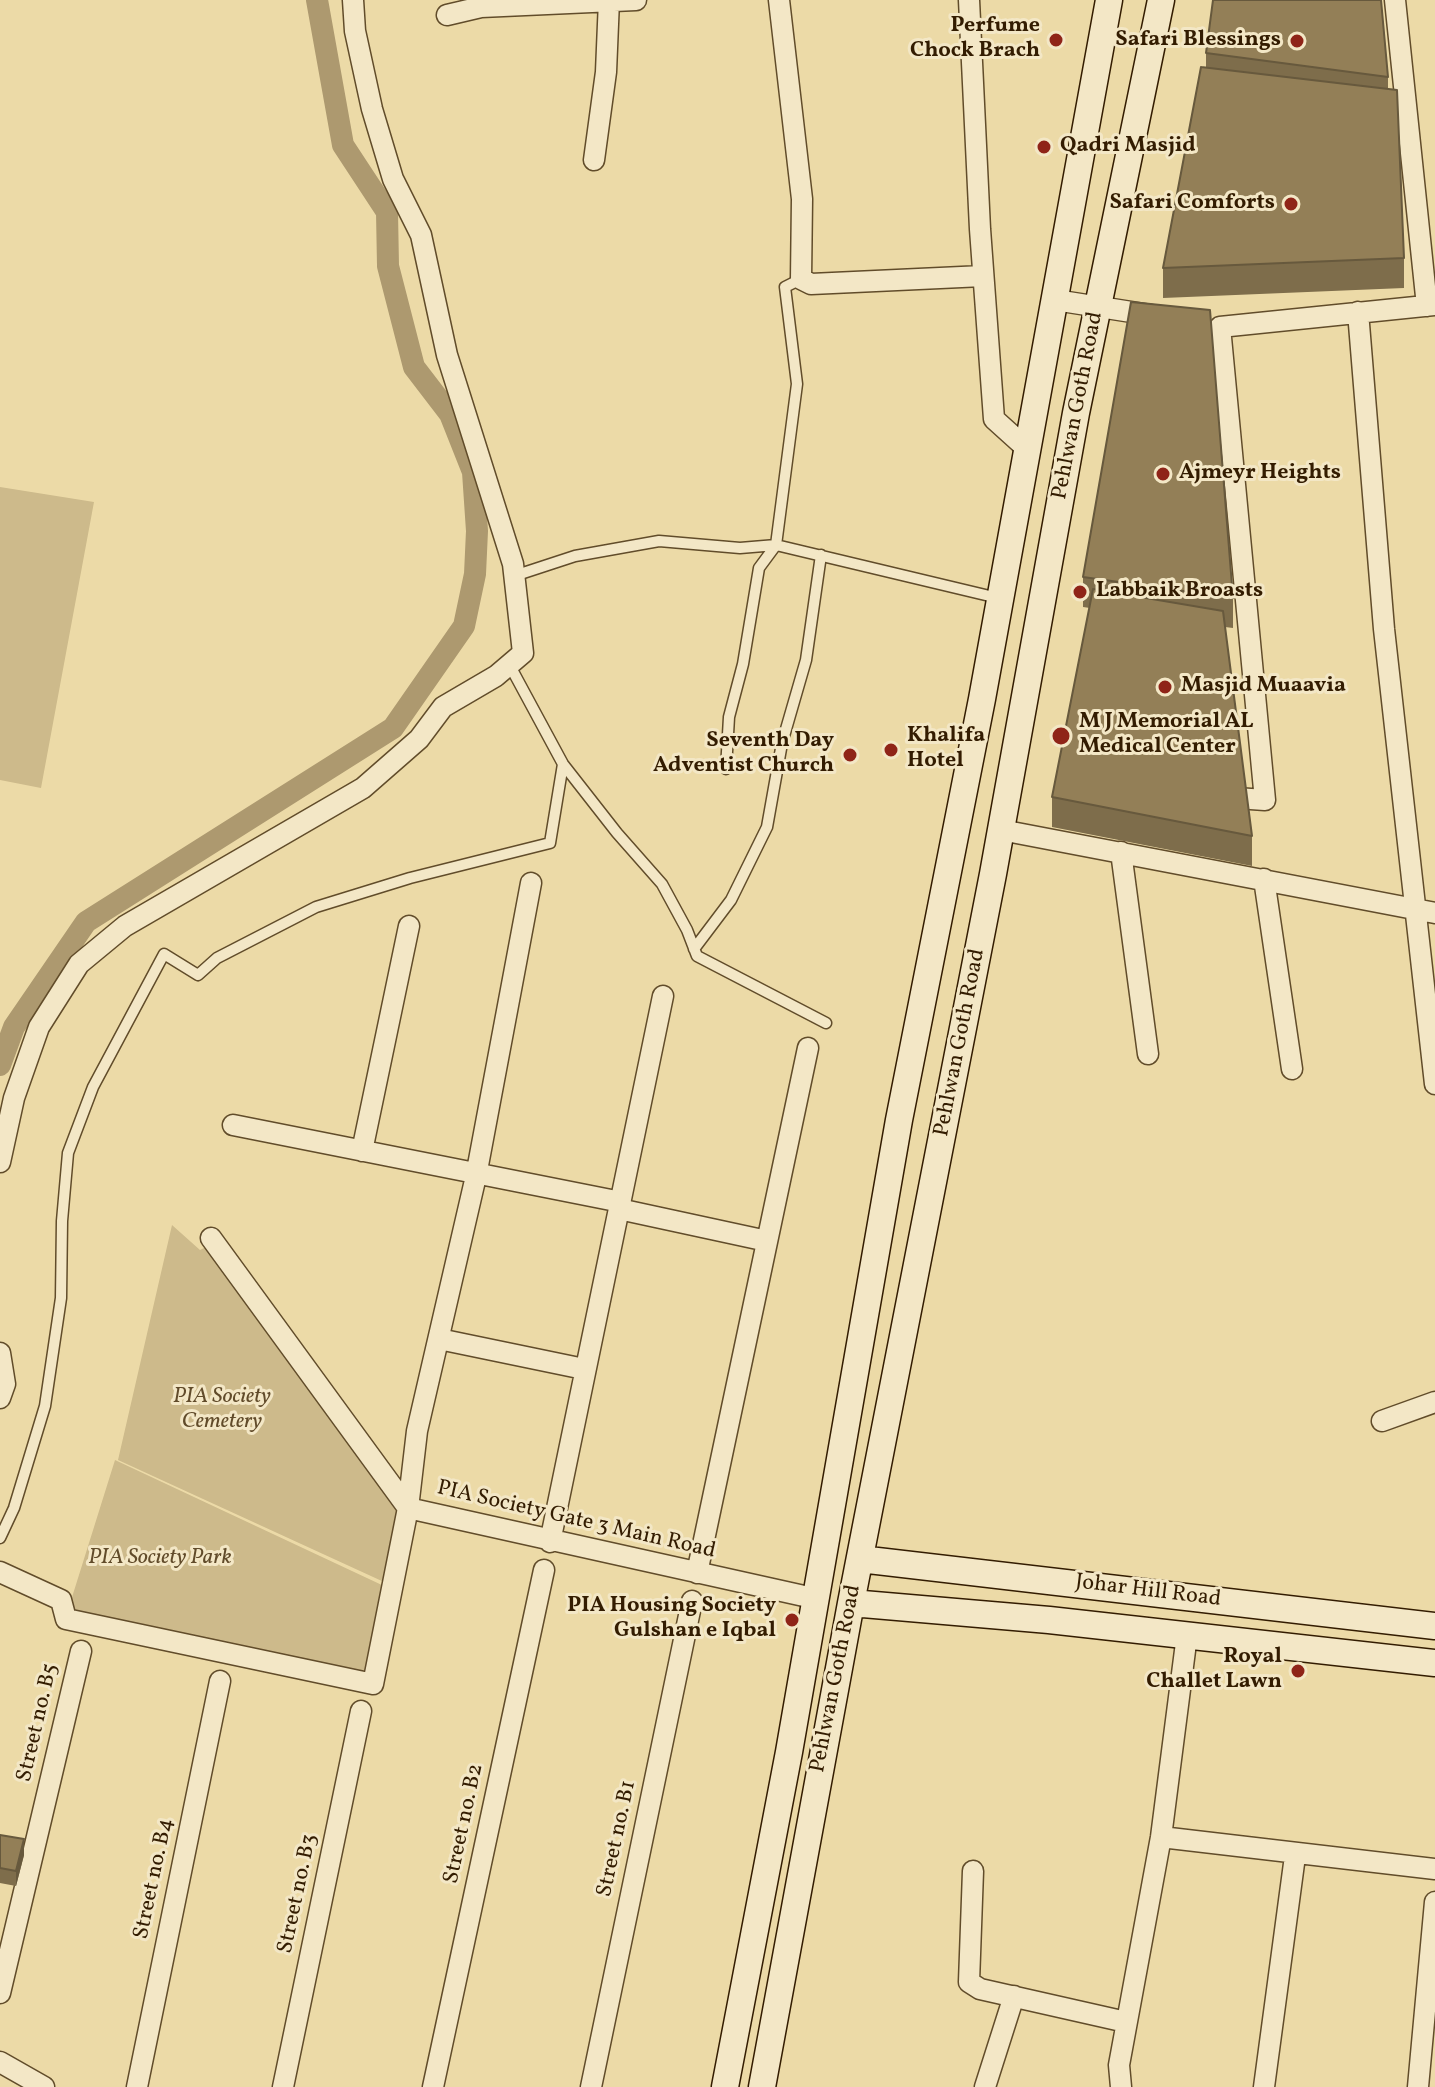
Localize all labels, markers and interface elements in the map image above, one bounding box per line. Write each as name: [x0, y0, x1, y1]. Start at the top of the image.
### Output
place label: Perfume Chock Brach: [910, 14, 1040, 66]
place label: Safari Blessings: [1115, 28, 1281, 54]
marker: Perfume Chock Brach: [1047, 31, 1065, 49]
marker: Safari Blessings: [1288, 32, 1306, 50]
place label: Qadri Masjid: [1060, 134, 1196, 160]
marker: Qadri Masjid: [1035, 138, 1053, 156]
place label: Safari Comforts: [1110, 191, 1275, 217]
marker: Safari Comforts: [1282, 195, 1300, 213]
street label: Pehlwan Goth Road: [1048, 310, 1110, 502]
place label: Ajmeyr Heights: [1179, 461, 1341, 487]
marker: Ajmeyr Heights: [1154, 465, 1172, 483]
place label: Labbaik Broasts: [1096, 579, 1263, 605]
marker: Labbaik Broasts: [1071, 583, 1089, 601]
place label: Masjid Muaavia: [1181, 674, 1346, 700]
marker: Masjid Muaavia: [1156, 678, 1174, 696]
place label: M J Memorial AL Medical Center: [1079, 710, 1254, 762]
place label: Khalifa Hotel: [907, 724, 985, 776]
marker: M J Memorial AL Medical Center: [1050, 725, 1072, 747]
place label: Seventh Day Adventist Church: [653, 729, 834, 780]
marker: Khalifa Hotel: [882, 741, 900, 759]
marker: Seventh Day Adventist Church: [841, 746, 859, 764]
street label: Pehlwan Goth Road: [930, 947, 992, 1139]
park label: PIA Society Cemetery: [173, 1385, 271, 1436]
street label: PIA Society Gate 3 Main Road: [434, 1476, 718, 1566]
park label: PIA Society Park: [88, 1546, 232, 1572]
street label: Johar Hill Road: [1074, 1570, 1222, 1614]
street label: Pehlwan Goth Road: [806, 1583, 868, 1775]
place label: PIA Housing Society Gulshan e Iqbal: [567, 1594, 776, 1646]
marker: PIA Housing Society Gulshan e Iqbal: [783, 1611, 801, 1629]
place label: Royal Challet Lawn: [1146, 1645, 1282, 1696]
street label: Street no. B5: [13, 1661, 65, 1785]
marker: Royal Challet Lawn: [1289, 1662, 1307, 1680]
street label: Street no. B2: [439, 1762, 491, 1886]
street label: Street no. B1: [593, 1778, 643, 1900]
street label: Street no. B4: [129, 1816, 181, 1942]
street label: Street no. B3: [273, 1832, 325, 1956]

